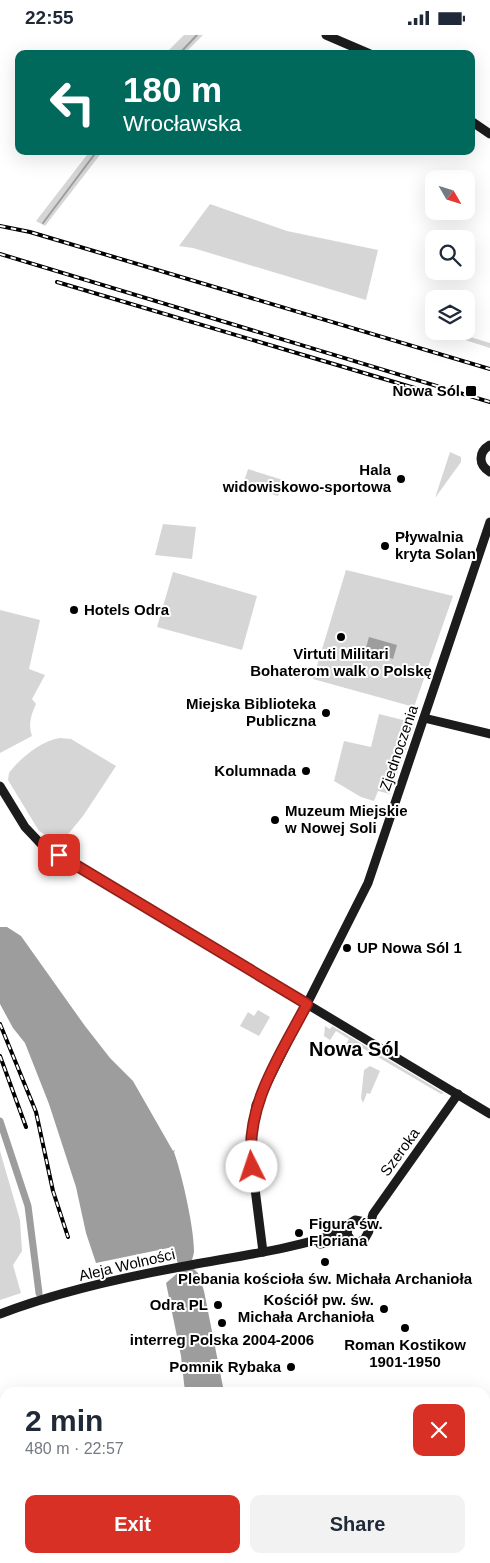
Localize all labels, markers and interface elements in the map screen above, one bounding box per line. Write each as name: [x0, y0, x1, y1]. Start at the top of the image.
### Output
text: 22:55: [25, 7, 74, 28]
icon: left: [40, 70, 105, 135]
text: 180 m: [123, 70, 222, 109]
text: Wrocławska: [123, 111, 241, 136]
north arrow: [425, 170, 475, 220]
map controls: [425, 170, 475, 340]
button: search: [425, 230, 475, 280]
button: layers: [425, 290, 475, 340]
place label: Nowa Sól: [392, 382, 460, 399]
marker: Nowa Sól: [464, 384, 478, 398]
place label: Hala widowiskowo-sportowa: [222, 461, 392, 495]
marker: Hala widowiskowo-sportowa: [395, 473, 407, 485]
place label: Pływalnia kryta Solan: [395, 528, 476, 562]
marker: Pływalnia kryta Solan: [379, 540, 391, 552]
place label: Hotels Odra: [84, 601, 170, 618]
marker: Hotels Odra: [68, 604, 80, 616]
marker: Virtuti Militari Bohaterom walk o Polskę: [335, 631, 347, 643]
place label: Virtuti Militari Bohaterom walk o Polskę: [250, 645, 432, 679]
place label: Miejska Biblioteka Publiczna: [186, 695, 317, 729]
street label: Zjednoczenia: [376, 702, 421, 793]
marker: Miejska Biblioteka Publiczna: [320, 707, 332, 719]
place label: Kolumnada: [214, 762, 297, 779]
marker: Kolumnada: [300, 765, 312, 777]
place label: Muzeum Miejskie w Nowej Soli: [284, 802, 408, 836]
marker: Muzeum Miejskie w Nowej Soli: [269, 814, 281, 826]
pin: [38, 834, 80, 876]
icon: arrive: [45, 841, 73, 869]
place label: UP Nowa Sól 1: [357, 939, 462, 956]
marker: UP Nowa Sól 1: [341, 942, 353, 954]
district label: Nowa Sól: [309, 1038, 399, 1060]
street label: Szeroka: [377, 1124, 423, 1179]
position arrow: [225, 1140, 277, 1192]
place label: Figura św. Floriana: [309, 1215, 383, 1249]
marker: Figura św. Floriana: [293, 1227, 305, 1239]
street label: Aleja Wolności: [77, 1245, 177, 1284]
marker: Plebania kościoła św. Michała Archanioła: [319, 1256, 331, 1268]
place label: Plebania kościoła św. Michała Archanioła: [178, 1270, 473, 1287]
place label: Kościół pw. św. Michała Archanioła: [238, 1291, 375, 1325]
place label: Odra PL: [150, 1296, 208, 1313]
marker: Odra PL: [212, 1299, 224, 1311]
marker: Kościół pw. św. Michała Archanioła: [378, 1303, 390, 1315]
marker: interreg Polska 2004-2006: [216, 1317, 228, 1329]
marker: Roman Kostikow 1901-1950: [399, 1322, 411, 1334]
place label: interreg Polska 2004-2006: [130, 1331, 314, 1348]
place label: Roman Kostikow 1901-1950: [344, 1336, 466, 1370]
place label: Pomnik Rybaka: [169, 1358, 282, 1375]
marker: Pomnik Rybaka: [285, 1361, 297, 1373]
text: 2 min: [25, 1404, 103, 1437]
button: close: [413, 1404, 465, 1456]
text: 480 m · 22:57: [25, 1440, 124, 1457]
button: Exit: [25, 1495, 240, 1553]
button: Share: [250, 1495, 465, 1553]

